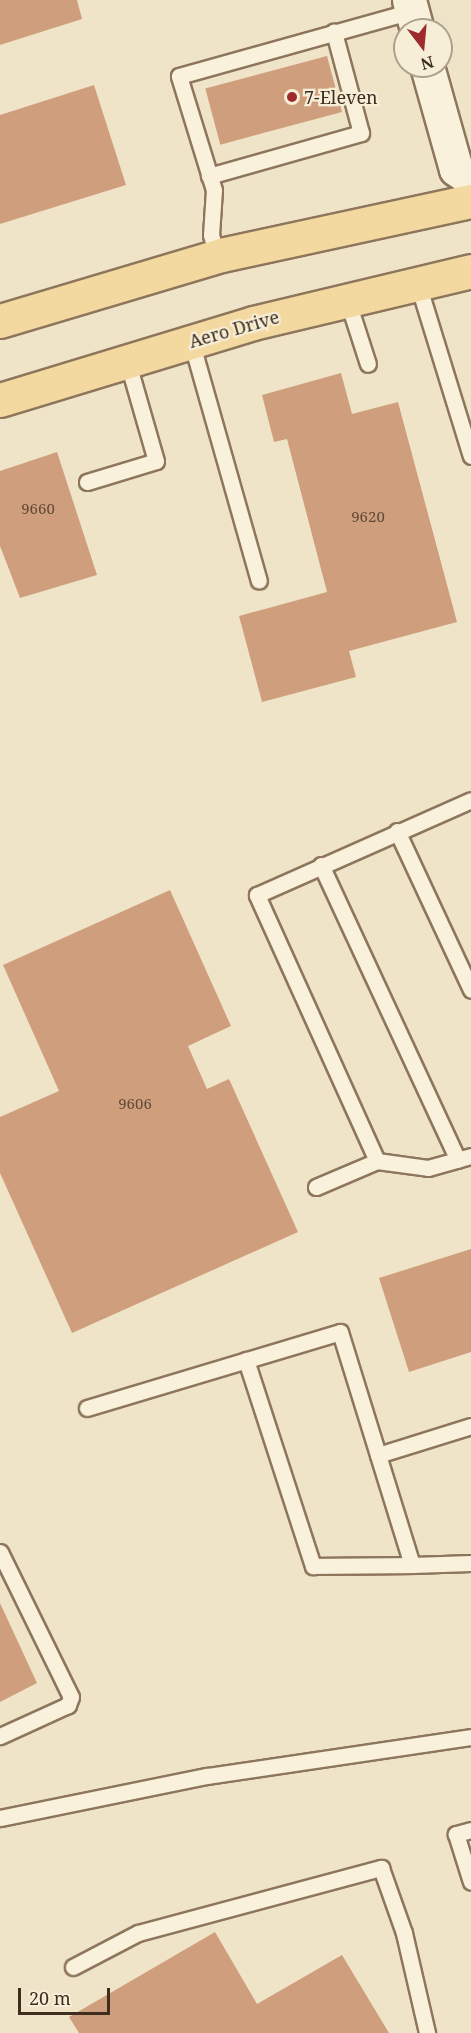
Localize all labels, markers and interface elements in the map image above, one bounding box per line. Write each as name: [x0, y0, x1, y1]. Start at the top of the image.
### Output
north arrow: [393, 18, 453, 78]
text: N: [418, 51, 437, 76]
place label: 7-Eleven: [304, 86, 378, 108]
marker: 7-Eleven: [285, 90, 299, 104]
street label: Aero Drive: [186, 306, 282, 352]
house number: 9660: [21, 500, 55, 518]
house number: 9620: [351, 508, 385, 526]
house number: 9606: [118, 1095, 152, 1113]
scale bar: [21, 1976, 112, 2014]
text: 20 m: [29, 1986, 71, 2010]

